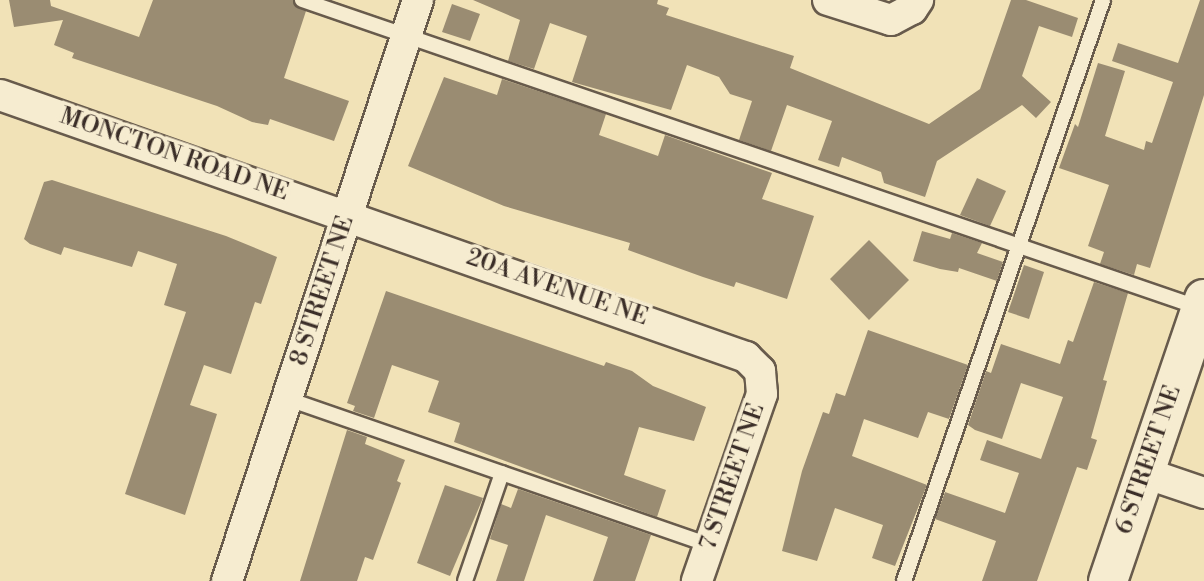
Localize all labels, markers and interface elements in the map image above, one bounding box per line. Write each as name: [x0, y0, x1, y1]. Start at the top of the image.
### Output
street label: MONCTON ROAD NE: [56, 102, 292, 208]
street label: 8 STREET NE: [285, 212, 361, 370]
street label: 20A AVENUE NE: [462, 243, 652, 333]
street label: 6 STREET NE: [1110, 382, 1188, 538]
street label: 7 STREET NE: [694, 400, 772, 554]

